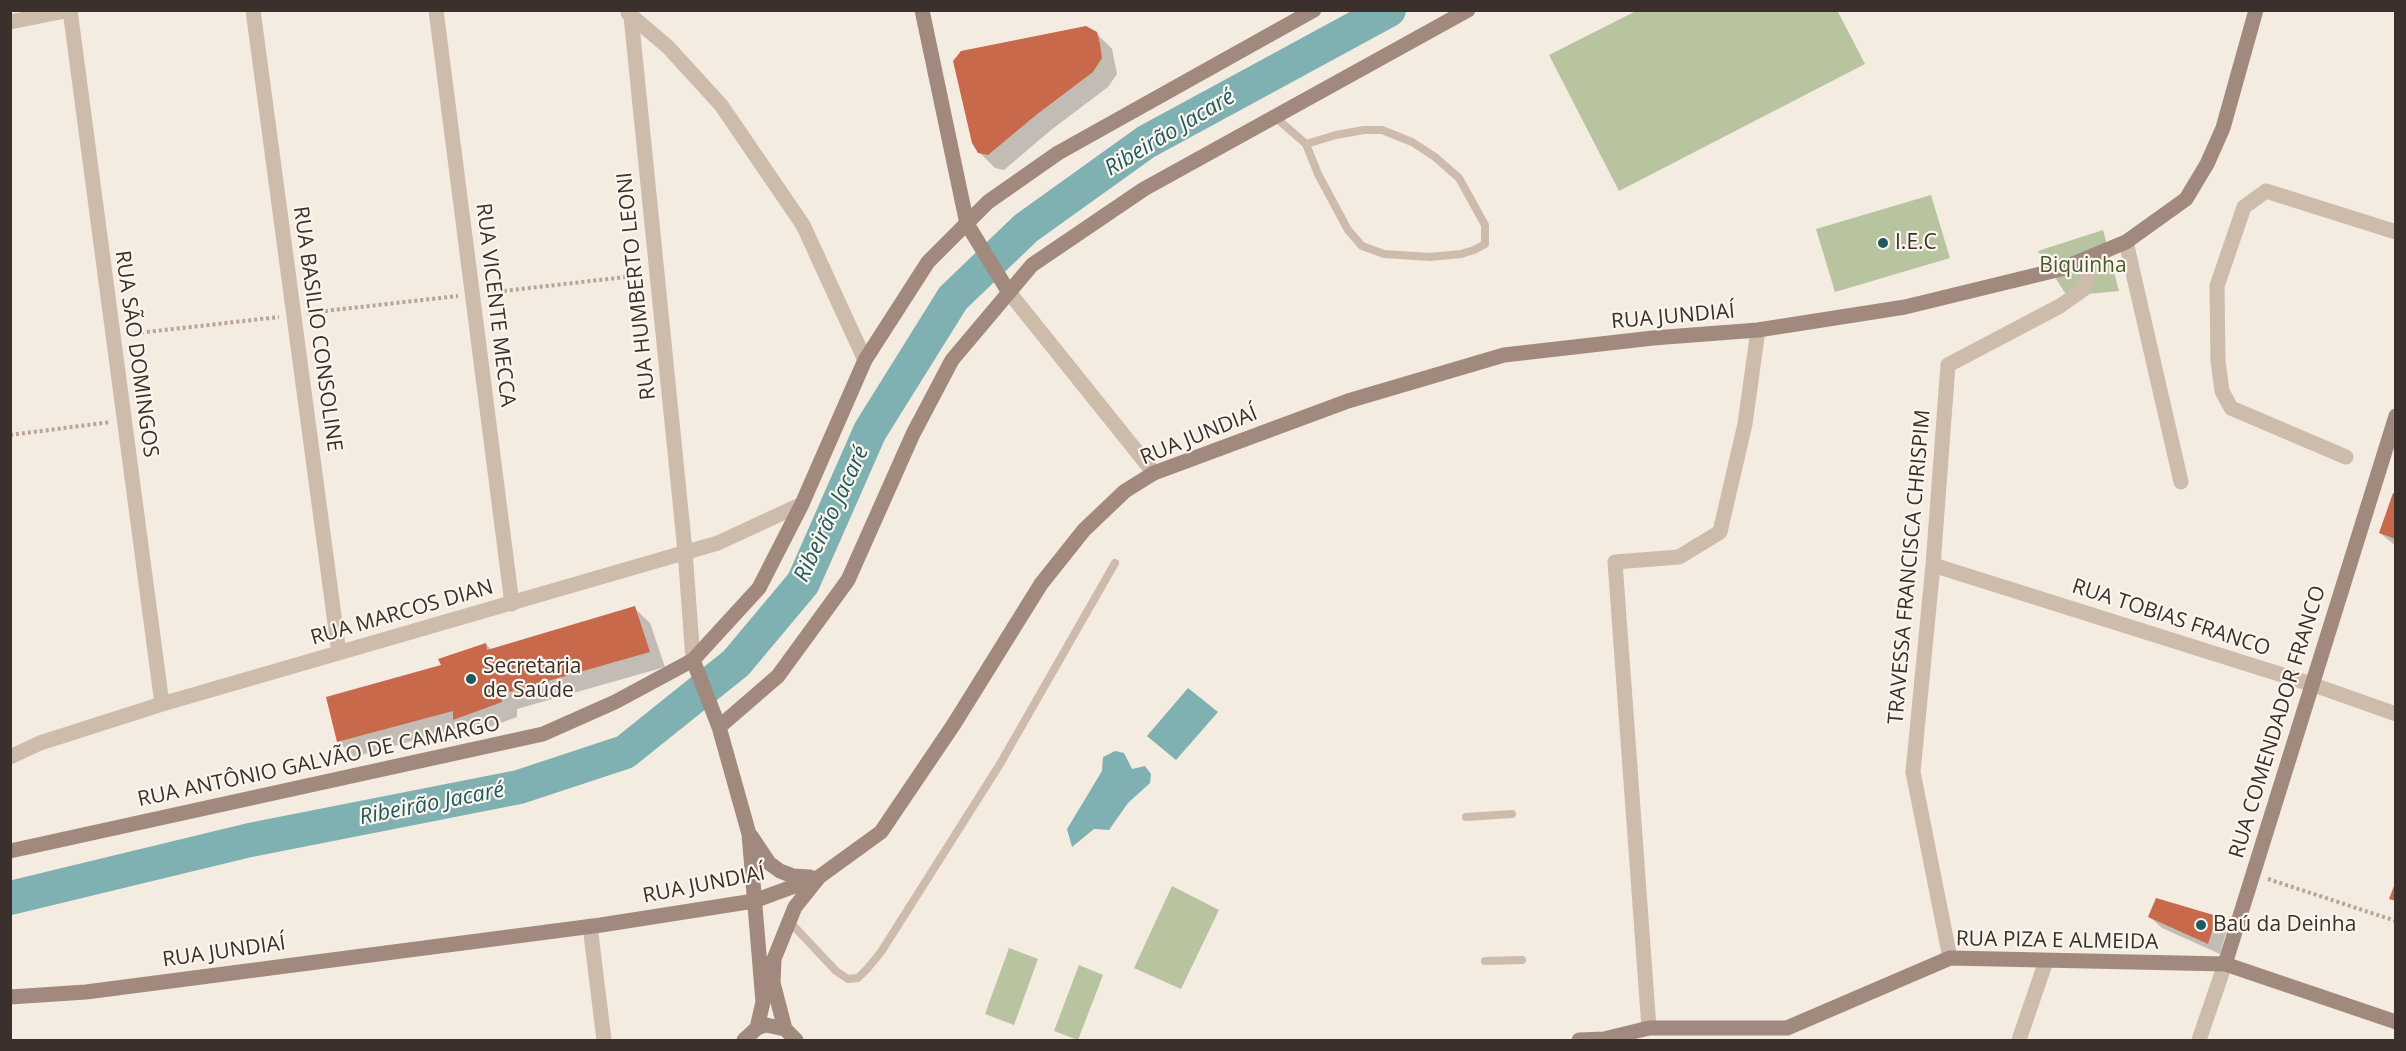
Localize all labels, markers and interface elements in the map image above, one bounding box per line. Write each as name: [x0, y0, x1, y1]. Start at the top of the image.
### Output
water label: Ribeirão Jacaré: [1100, 84, 1240, 182]
street label: RUA HUMBERTO LEONI: [613, 171, 661, 401]
street label: RUA VICENTE MECCA: [470, 202, 520, 408]
street label: RUA BASILIO CONSOLINE: [287, 205, 347, 453]
place label: I.E.C: [1895, 230, 1937, 256]
marker: I.E.C: [1876, 236, 1890, 250]
street label: RUA SÃO DOMINGOS: [109, 249, 163, 459]
park label: Biquinha: [2039, 253, 2127, 279]
street label: RUA JUNDIAÍ: [1610, 299, 1736, 335]
street label: RUA JUNDIAÍ: [1137, 401, 1261, 471]
street label: TRAVESSA FRANCISCA CHRISPIM: [1884, 409, 1936, 725]
water label: Ribeirão Jacaré: [789, 442, 875, 586]
street label: RUA TOBIAS FRANCO: [2069, 574, 2273, 662]
street label: RUA MARCOS DIAN: [308, 575, 496, 651]
street label: RUA COMENDADOR FRANCO: [2224, 583, 2332, 861]
place label: Secretaria de Saúde: [483, 654, 581, 704]
marker: Secretaria de Saúde: [464, 672, 478, 686]
street label: RUA ANTÔNIO GALVÃO DE CAMARGO: [135, 711, 503, 813]
water label: Ribeirão Jacaré: [357, 777, 507, 831]
street label: RUA JUNDIAÍ: [641, 861, 767, 909]
place label: Baú da Deinha: [2213, 912, 2356, 938]
marker: Baú da Deinha: [2194, 918, 2208, 932]
street label: RUA PIZA E ALMEIDA: [1956, 927, 2158, 955]
street label: RUA JUNDIAÍ: [161, 931, 287, 973]

